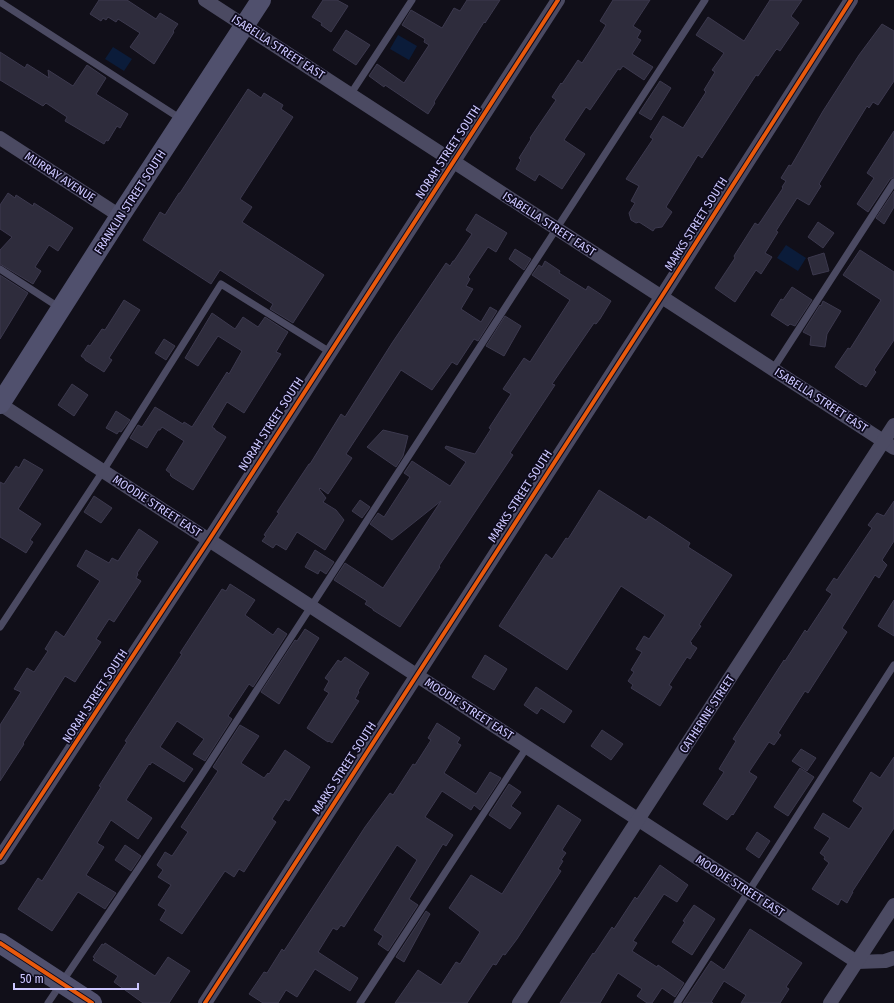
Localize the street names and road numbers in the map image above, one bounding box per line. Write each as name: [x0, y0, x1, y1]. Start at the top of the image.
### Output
street label: ISABELLA STREET EAST: [229, 12, 327, 82]
street label: NORAH STREET SOUTH: [413, 103, 483, 201]
street label: FRANKLIN STREET SOUTH: [91, 147, 169, 257]
street label: MURRAY AVENUE: [22, 149, 98, 205]
street label: MARKS STREET SOUTH: [662, 175, 730, 273]
street label: ISABELLA STREET EAST: [500, 189, 598, 259]
street label: ISABELLA STREET EAST: [772, 365, 870, 435]
street label: NORAH STREET SOUTH: [236, 375, 306, 473]
street label: MARKS STREET SOUTH: [485, 447, 555, 545]
street label: MOODIE STREET EAST: [110, 472, 204, 540]
street label: NORAH STREET SOUTH: [60, 647, 130, 745]
street label: CATHERINE STREET: [677, 672, 738, 756]
street label: MOODIE STREET EAST: [422, 675, 516, 743]
street label: MARKS STREET SOUTH: [309, 719, 379, 817]
street label: MOODIE STREET EAST: [693, 852, 787, 920]

